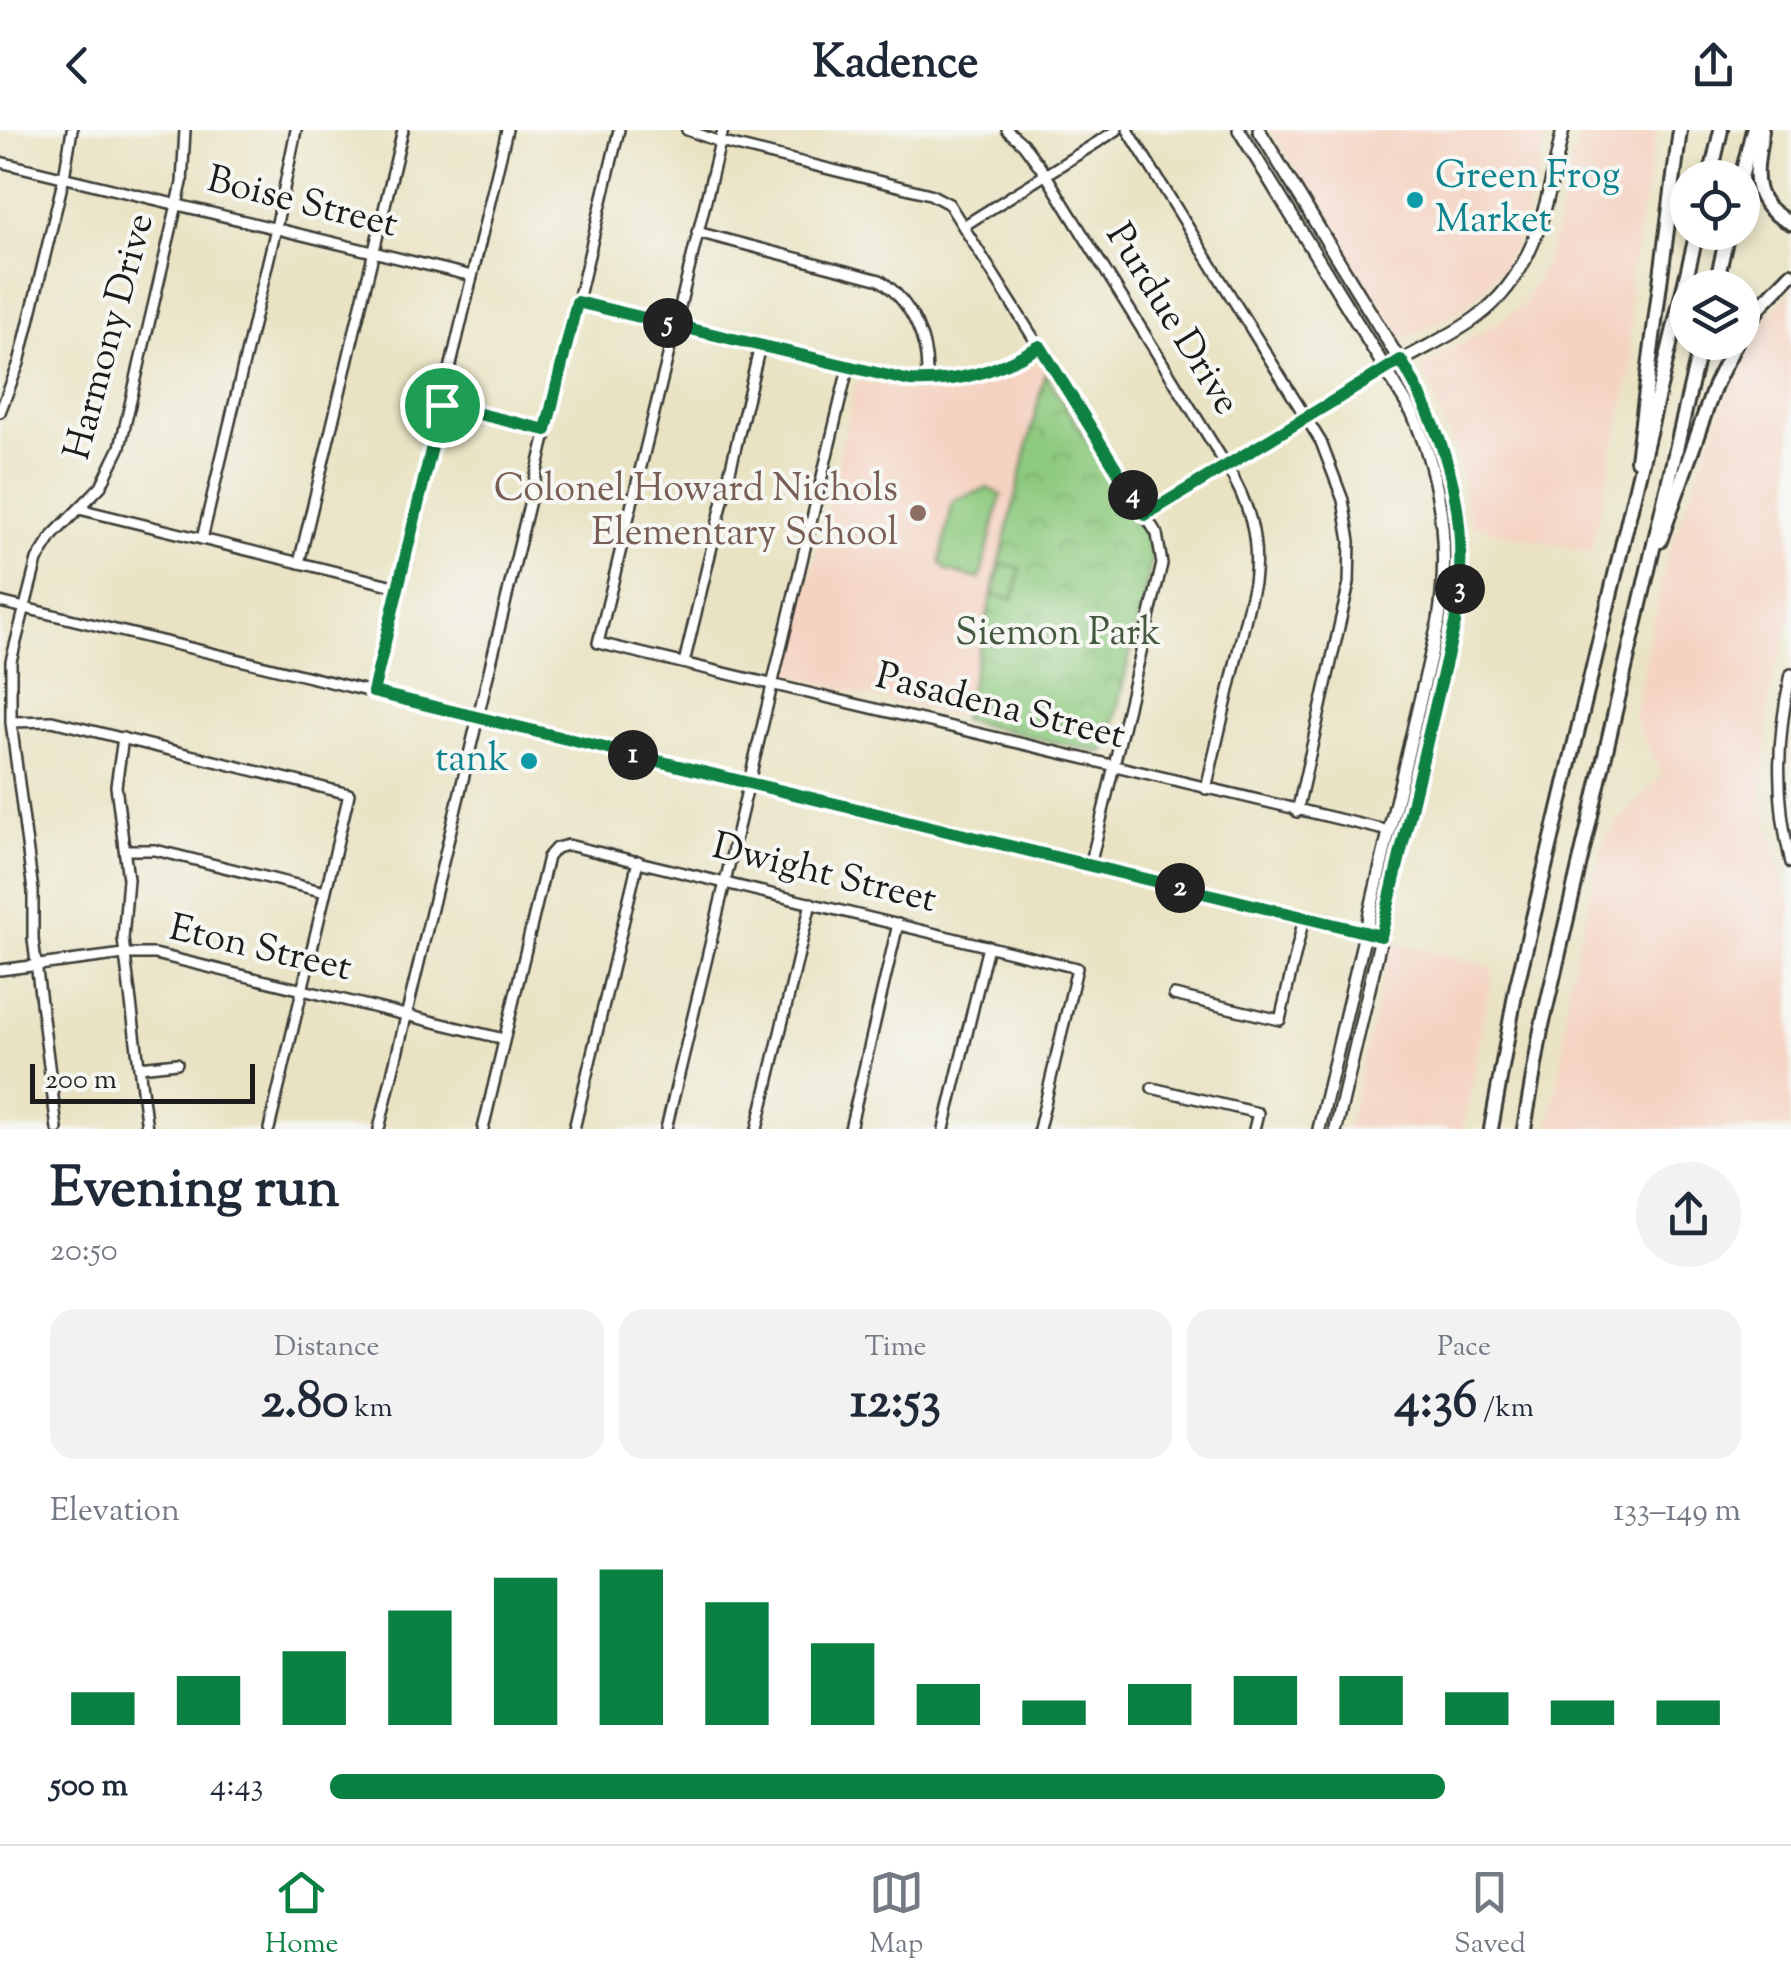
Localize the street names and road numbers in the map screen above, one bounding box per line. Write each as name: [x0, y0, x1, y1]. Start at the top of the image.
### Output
street label: Boise Street: [201, 154, 403, 254]
street label: Harmony Drive: [52, 208, 170, 466]
street label: Purdue Drive: [1091, 214, 1251, 426]
street label: Pasadena Street: [870, 651, 1130, 765]
street label: Dwight Street: [706, 821, 942, 929]
street label: Eton Street: [164, 903, 356, 997]

